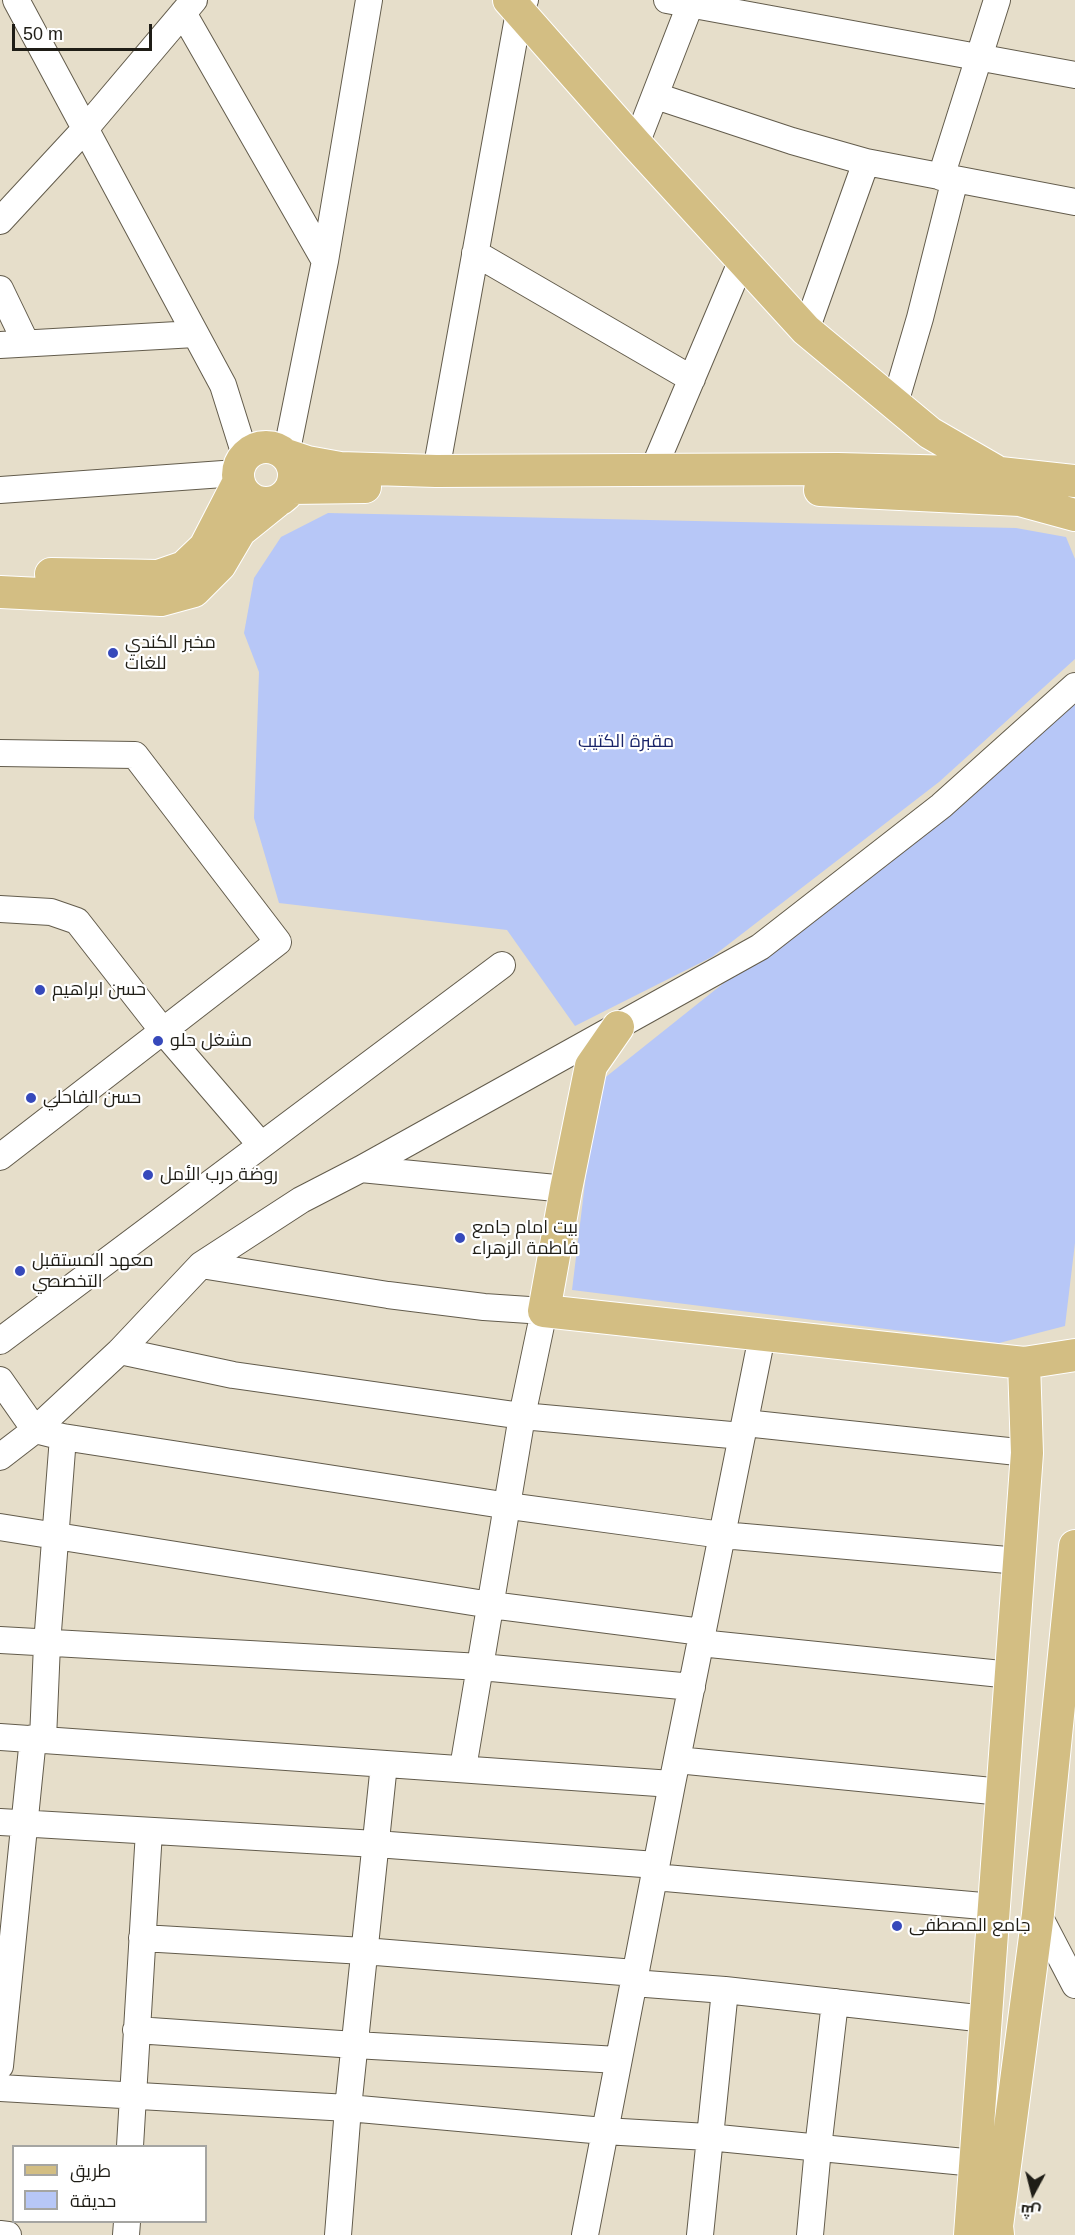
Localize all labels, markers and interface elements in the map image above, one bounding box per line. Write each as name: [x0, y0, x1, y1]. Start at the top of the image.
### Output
scale bar: [15, 12, 154, 50]
text: 50 m: [23, 24, 63, 44]
place label: مخبر الكندي للغات: [125, 632, 216, 674]
marker: مخبر الكندي للغات: [106, 646, 120, 660]
park label: مقبرة الكتيب: [578, 731, 674, 753]
place label: حسن ابراهيم: [52, 979, 146, 1001]
marker: حسن ابراهيم: [33, 983, 47, 997]
place label: مشغل حلو: [170, 1030, 252, 1052]
marker: مشغل حلو: [151, 1034, 165, 1048]
place label: حسن الفاحلي: [43, 1087, 141, 1109]
marker: حسن الفاحلي: [24, 1091, 38, 1105]
place label: روضة درب الأمل: [160, 1164, 278, 1186]
marker: روضة درب الأمل: [141, 1168, 155, 1182]
place label: بيت امام جامع فاطمة الزهراء: [472, 1217, 579, 1260]
marker: بيت امام جامع فاطمة الزهراء: [453, 1231, 467, 1245]
place label: معهد المستقبل التخصصي: [32, 1250, 154, 1292]
marker: معهد المستقبل التخصصي: [13, 1264, 27, 1278]
place label: جامع المصطفى: [909, 1915, 1030, 1937]
marker: جامع المصطفى: [890, 1919, 904, 1933]
legend: [12, 2145, 207, 2223]
text: طريق: [70, 2161, 111, 2181]
north arrow: [1003, 2163, 1063, 2223]
text: حديقة: [70, 2191, 116, 2211]
text: ش: [1020, 2202, 1042, 2221]

